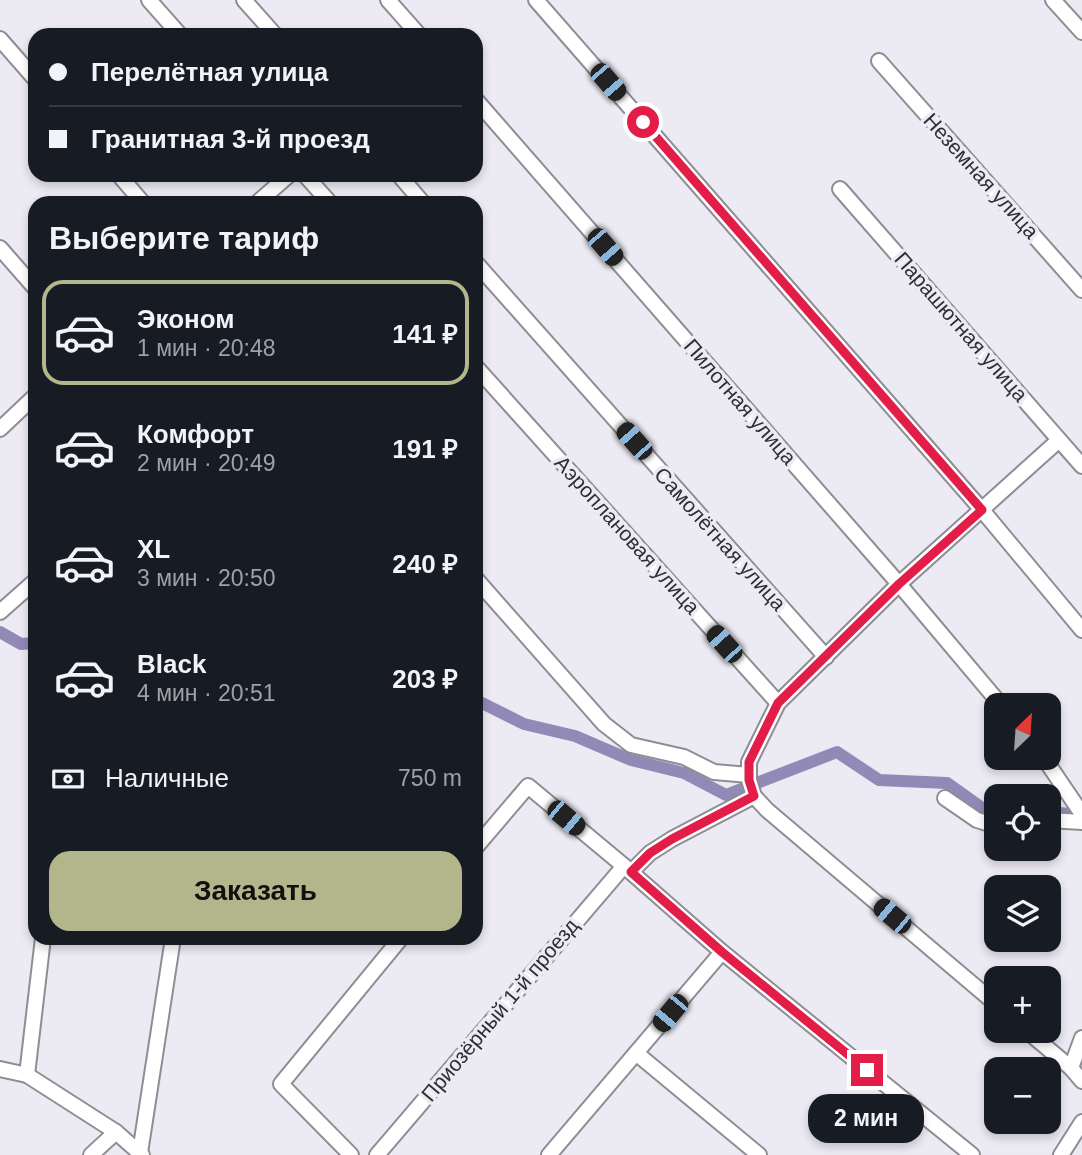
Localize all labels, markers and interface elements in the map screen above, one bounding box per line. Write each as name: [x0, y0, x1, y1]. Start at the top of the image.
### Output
text: Перелётная улица: [91, 57, 328, 87]
car: [587, 59, 630, 105]
route start: [627, 106, 659, 138]
street label: Неземная улица: [919, 108, 1044, 243]
text: Гранитная 3-й проезд: [91, 124, 370, 154]
text: Выберите тариф: [49, 220, 319, 256]
car: [584, 224, 627, 270]
street label: Парашютная улица: [890, 247, 1033, 406]
icon: car: [53, 301, 116, 364]
text: Эконом: [137, 304, 235, 334]
text: 141 ₽: [392, 319, 458, 349]
street label: Пилотная улица: [680, 334, 801, 469]
text: 1 мин · 20:48: [137, 335, 276, 361]
icon: car: [53, 416, 116, 479]
car: [613, 418, 656, 464]
text: Комфорт: [137, 419, 254, 449]
text: 191 ₽: [392, 434, 458, 464]
text: 2 мин · 20:49: [137, 450, 276, 476]
street label: Аэроплановая улица: [550, 451, 705, 619]
street label: Самолётная улица: [650, 462, 791, 615]
icon: car: [53, 531, 116, 594]
text: XL: [137, 534, 170, 564]
text: 240 ₽: [392, 549, 458, 579]
text: 3 мин · 20:50: [137, 565, 276, 591]
car: [703, 621, 746, 667]
icon: car: [53, 646, 116, 709]
text: Black: [137, 649, 206, 679]
text: 203 ₽: [392, 664, 458, 694]
text: 4 мин · 20:51: [137, 680, 276, 706]
north arrow: [984, 693, 1060, 770]
map controls: [984, 693, 1061, 1134]
icon: cash: [49, 760, 87, 798]
text: Наличные: [105, 763, 229, 793]
text: 750 m: [398, 765, 462, 791]
button: locate: [984, 784, 1061, 861]
car: [544, 796, 589, 840]
button: Заказать: [49, 851, 462, 931]
button: layers: [984, 875, 1061, 952]
car: [870, 894, 915, 938]
street label: Приозёрный 1-й проезд: [417, 914, 583, 1105]
button: +: [984, 966, 1061, 1043]
car: [649, 990, 692, 1036]
route end: [851, 1054, 883, 1086]
button: −: [984, 1057, 1061, 1134]
callout: 2 мин: [809, 1094, 925, 1144]
text: 2 мин: [834, 1105, 898, 1131]

